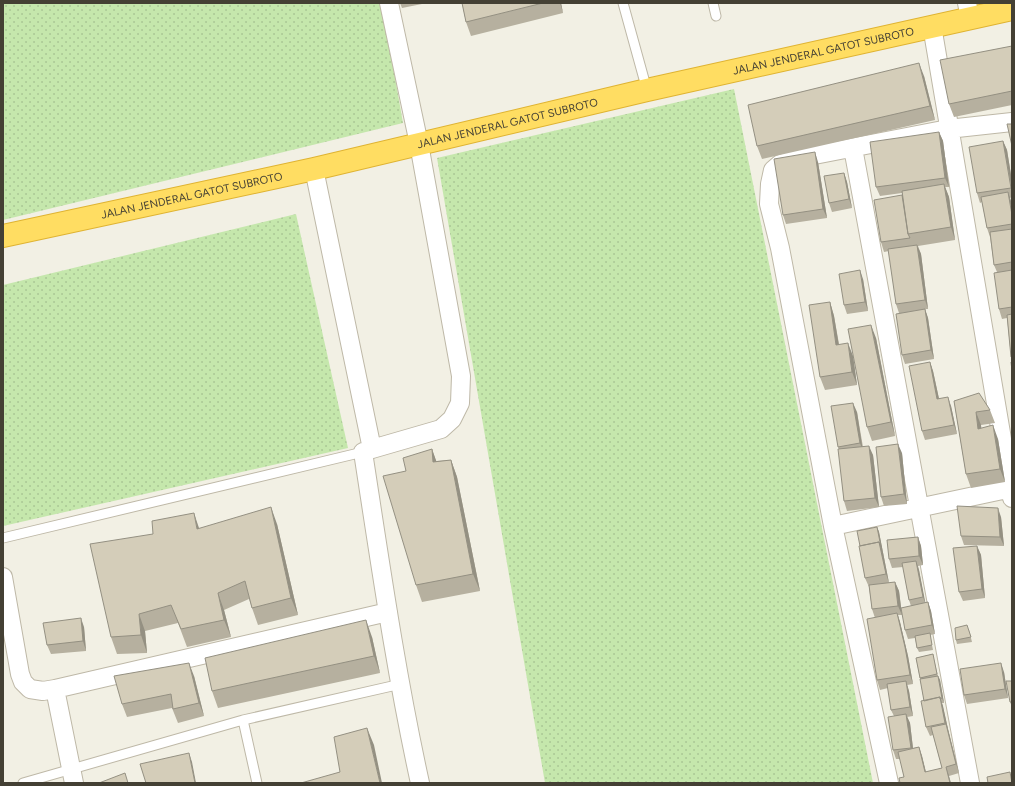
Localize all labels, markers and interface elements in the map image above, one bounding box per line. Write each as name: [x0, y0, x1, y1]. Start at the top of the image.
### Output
street label: JALAN JENDERAL GATOT SUBROTO: [732, 25, 916, 78]
street label: JALAN JENDERAL GATOT SUBROTO: [416, 96, 600, 151]
street label: JALAN JENDERAL GATOT SUBROTO: [100, 170, 284, 222]

